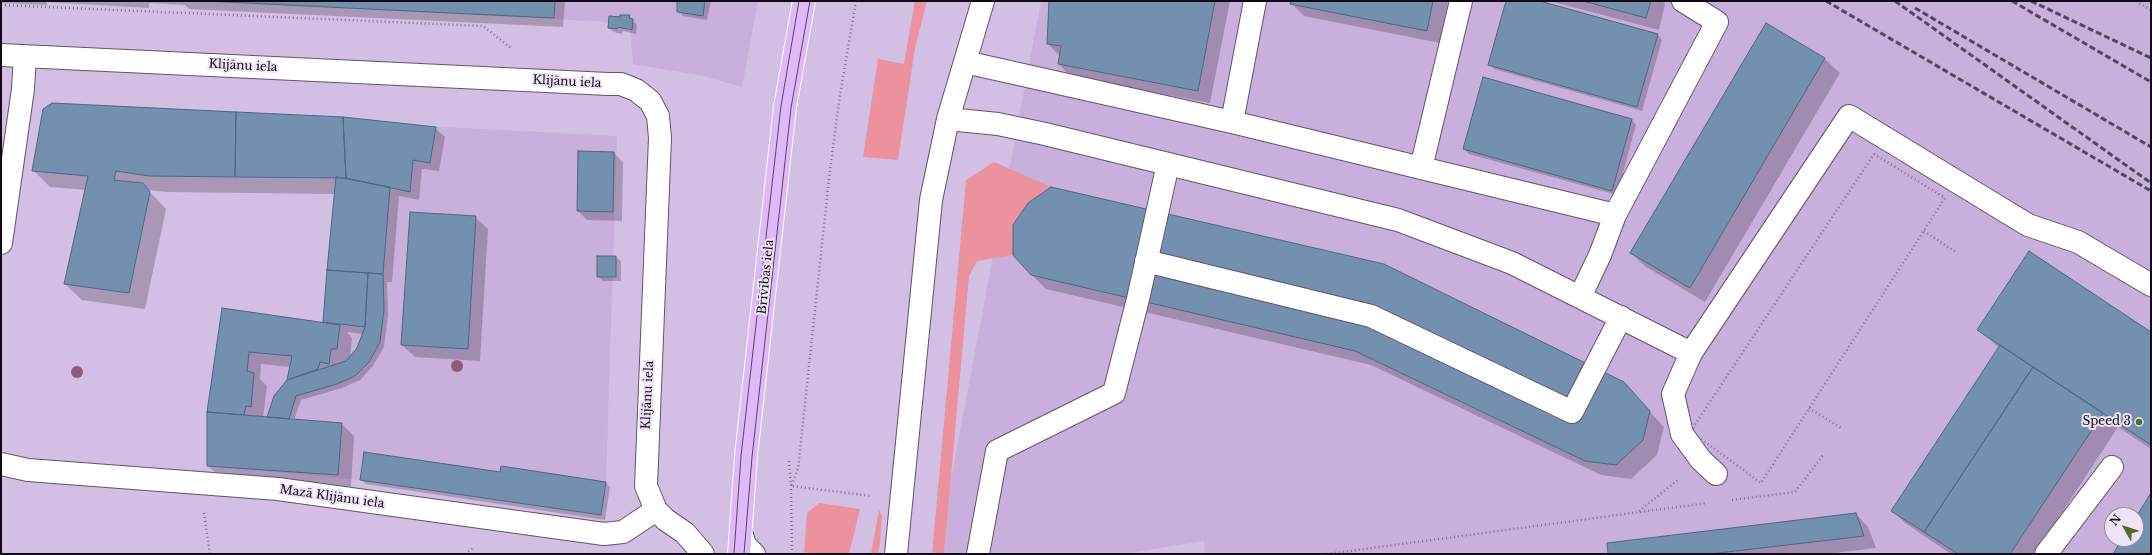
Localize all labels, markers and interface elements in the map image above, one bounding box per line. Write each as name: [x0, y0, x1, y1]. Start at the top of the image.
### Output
street label: Klijānu iela: [208, 57, 278, 75]
street label: Klijānu iela: [532, 73, 602, 91]
street label: Brīvības iela: [755, 239, 777, 315]
street label: Klijānu iela: [639, 360, 657, 430]
place label: Speed 3: [2082, 415, 2131, 429]
marker: Speed 3: [2134, 417, 2144, 427]
street label: Mazā Klijānu iela: [279, 483, 385, 511]
north arrow: [2104, 507, 2144, 547]
text: N: [2107, 512, 2124, 529]

